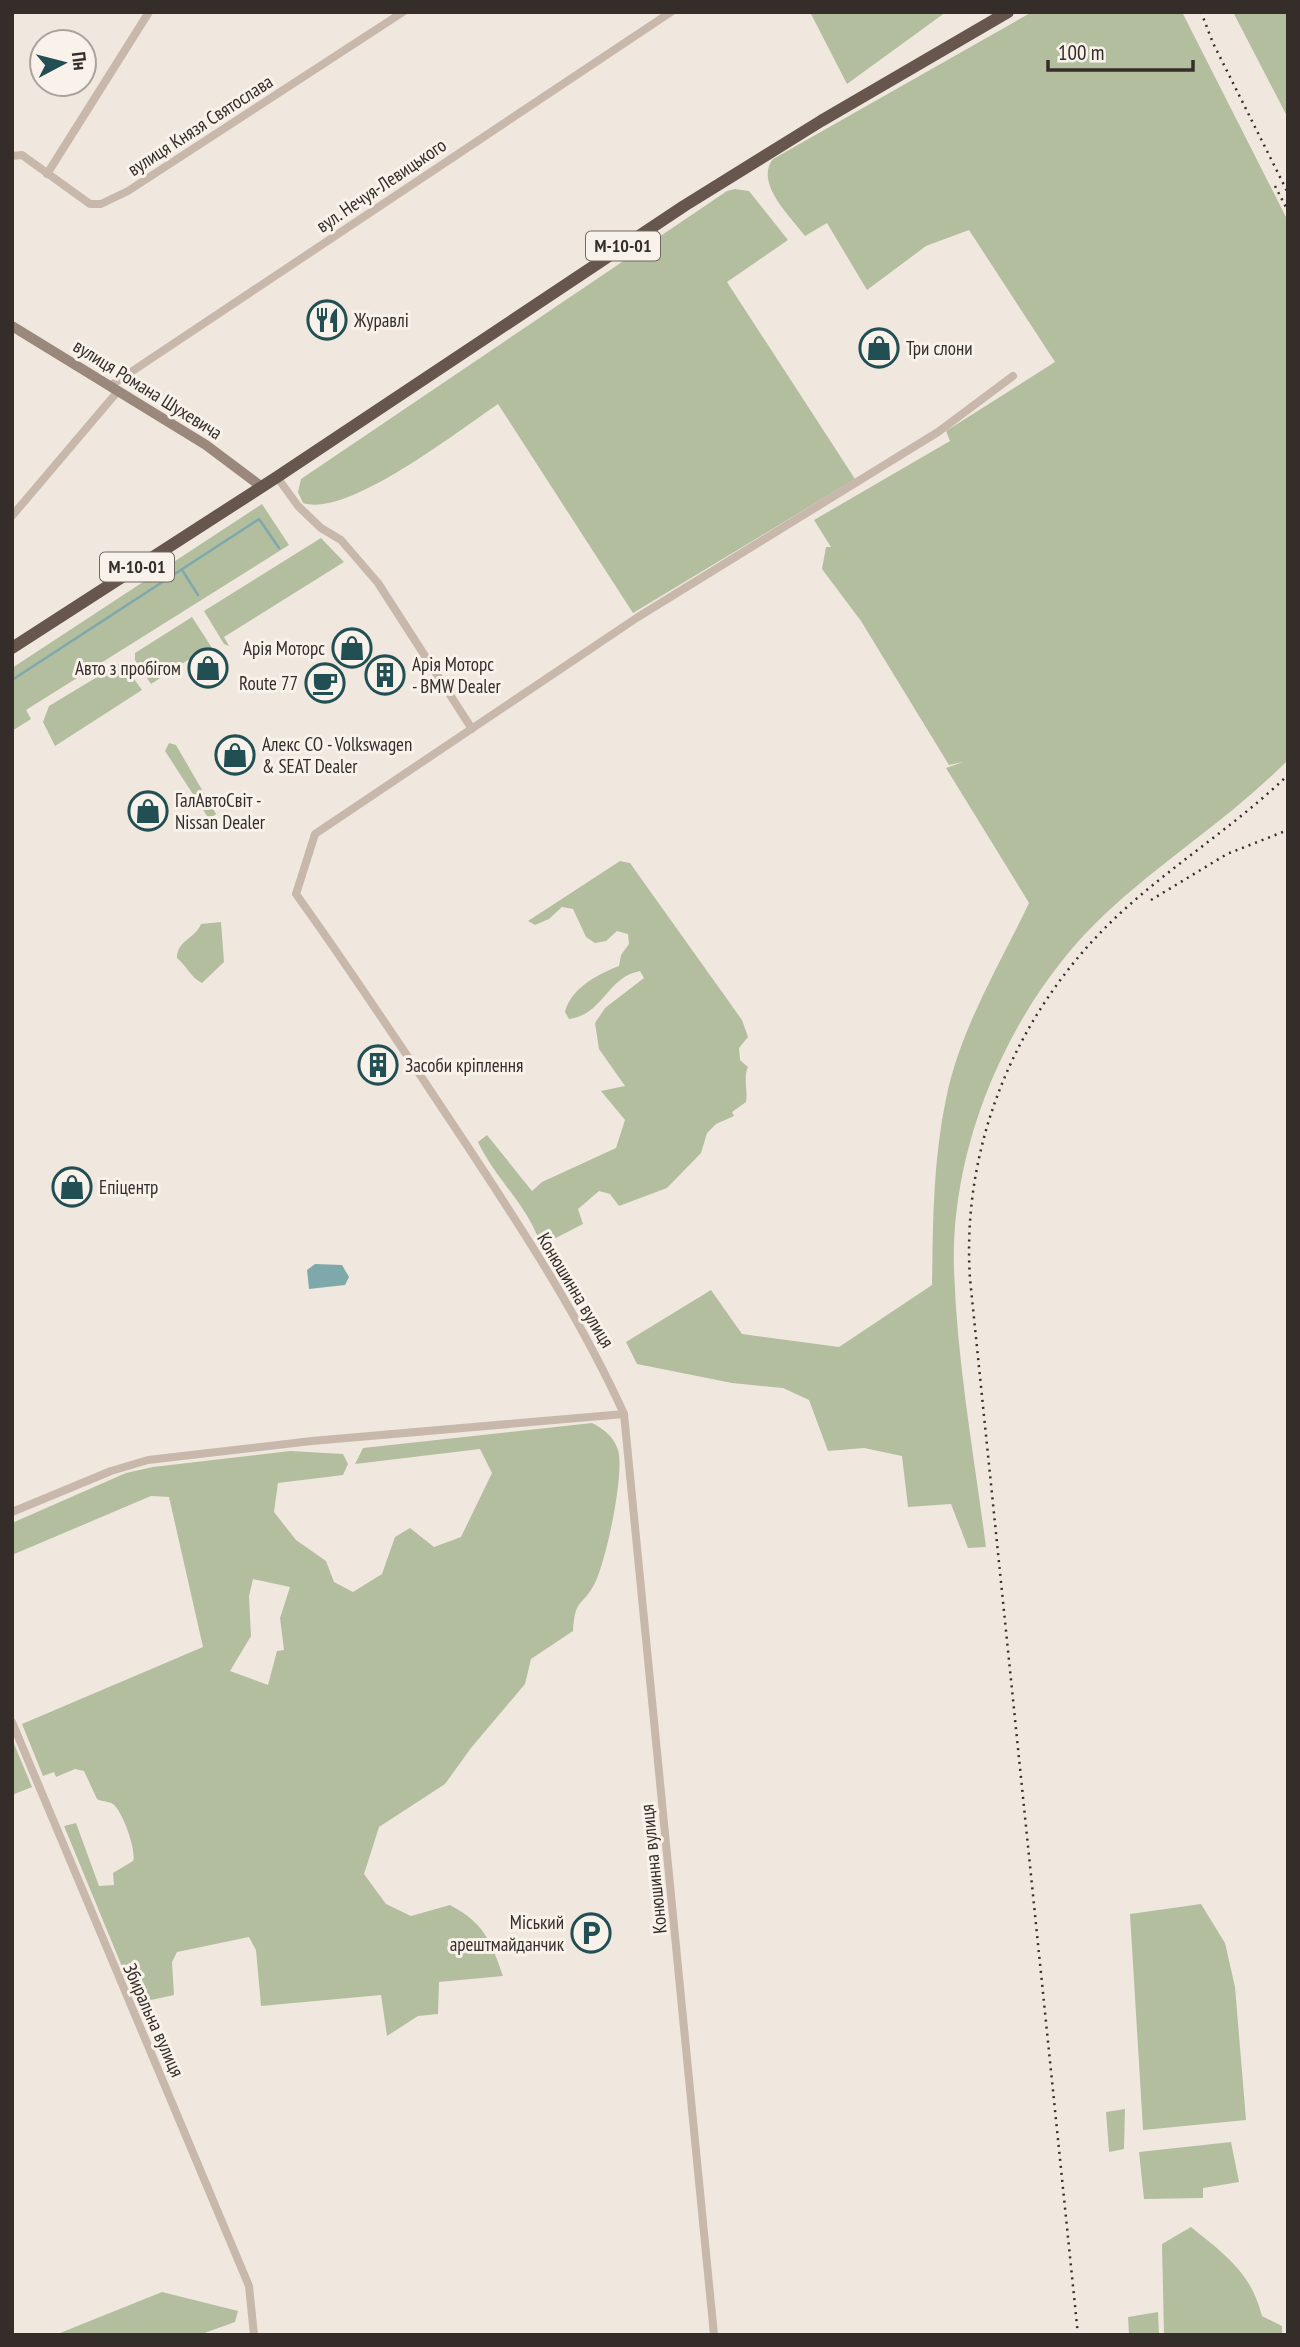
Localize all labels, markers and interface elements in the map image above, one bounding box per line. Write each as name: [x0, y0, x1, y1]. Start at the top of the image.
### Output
north arrow: [28, 28, 98, 98]
scale bar: [1048, 28, 1193, 72]
text: 100 m: [1058, 39, 1104, 66]
text: Пн: [67, 50, 93, 72]
street label: вулиця Князя Святослава: [123, 69, 277, 181]
street label: вул. Нечуя-Левицького: [311, 133, 451, 237]
road number: М-10-01: [586, 232, 660, 260]
restaurant icon: Журавлі: [306, 299, 348, 341]
place label: Журавлі: [353, 308, 409, 332]
shop icon: Три слони: [858, 327, 900, 369]
street label: вулиця Романа Шухевича: [69, 334, 227, 444]
place label: Три слони: [906, 336, 973, 360]
road number: М-10-01: [100, 552, 174, 582]
shop icon: Арія Моторс: [331, 627, 373, 669]
place label: Арія Моторс: [243, 636, 325, 660]
shop icon: Авто з пробігом: [187, 647, 229, 689]
place label: Арія Моторс - BMW Dealer: [412, 652, 502, 698]
building icon: Арія Моторс - BMW Dealer: [364, 654, 406, 696]
place label: Авто з пробігом: [75, 656, 181, 680]
cafe icon: Route 77: [304, 662, 346, 704]
place label: Route 77: [239, 671, 298, 695]
place label: Алекс CO - Volkswagen & SEAT Dealer: [262, 732, 412, 778]
shop icon: Алекс CO - Volkswagen & SEAT Dealer: [214, 734, 256, 776]
place label: ГалАвтоСвіт - Nissan Dealer: [175, 788, 266, 834]
shop icon: ГалАвтоСвіт - Nissan Dealer: [127, 790, 169, 832]
building icon: Засоби кріплення: [357, 1044, 399, 1086]
place label: Засоби кріплення: [405, 1053, 523, 1077]
shop icon: Епіцентр: [51, 1166, 93, 1208]
place label: Епіцентр: [99, 1175, 158, 1199]
street label: Конюшинна вулиця: [532, 1228, 620, 1352]
street label: Конюшинна вулиця: [634, 1803, 672, 1935]
place label: Міський арештмайданчик: [450, 1910, 565, 1956]
parking icon: Міський арештмайданчик: [570, 1912, 612, 1954]
street label: Збиральна вулиця: [118, 1959, 190, 2081]

